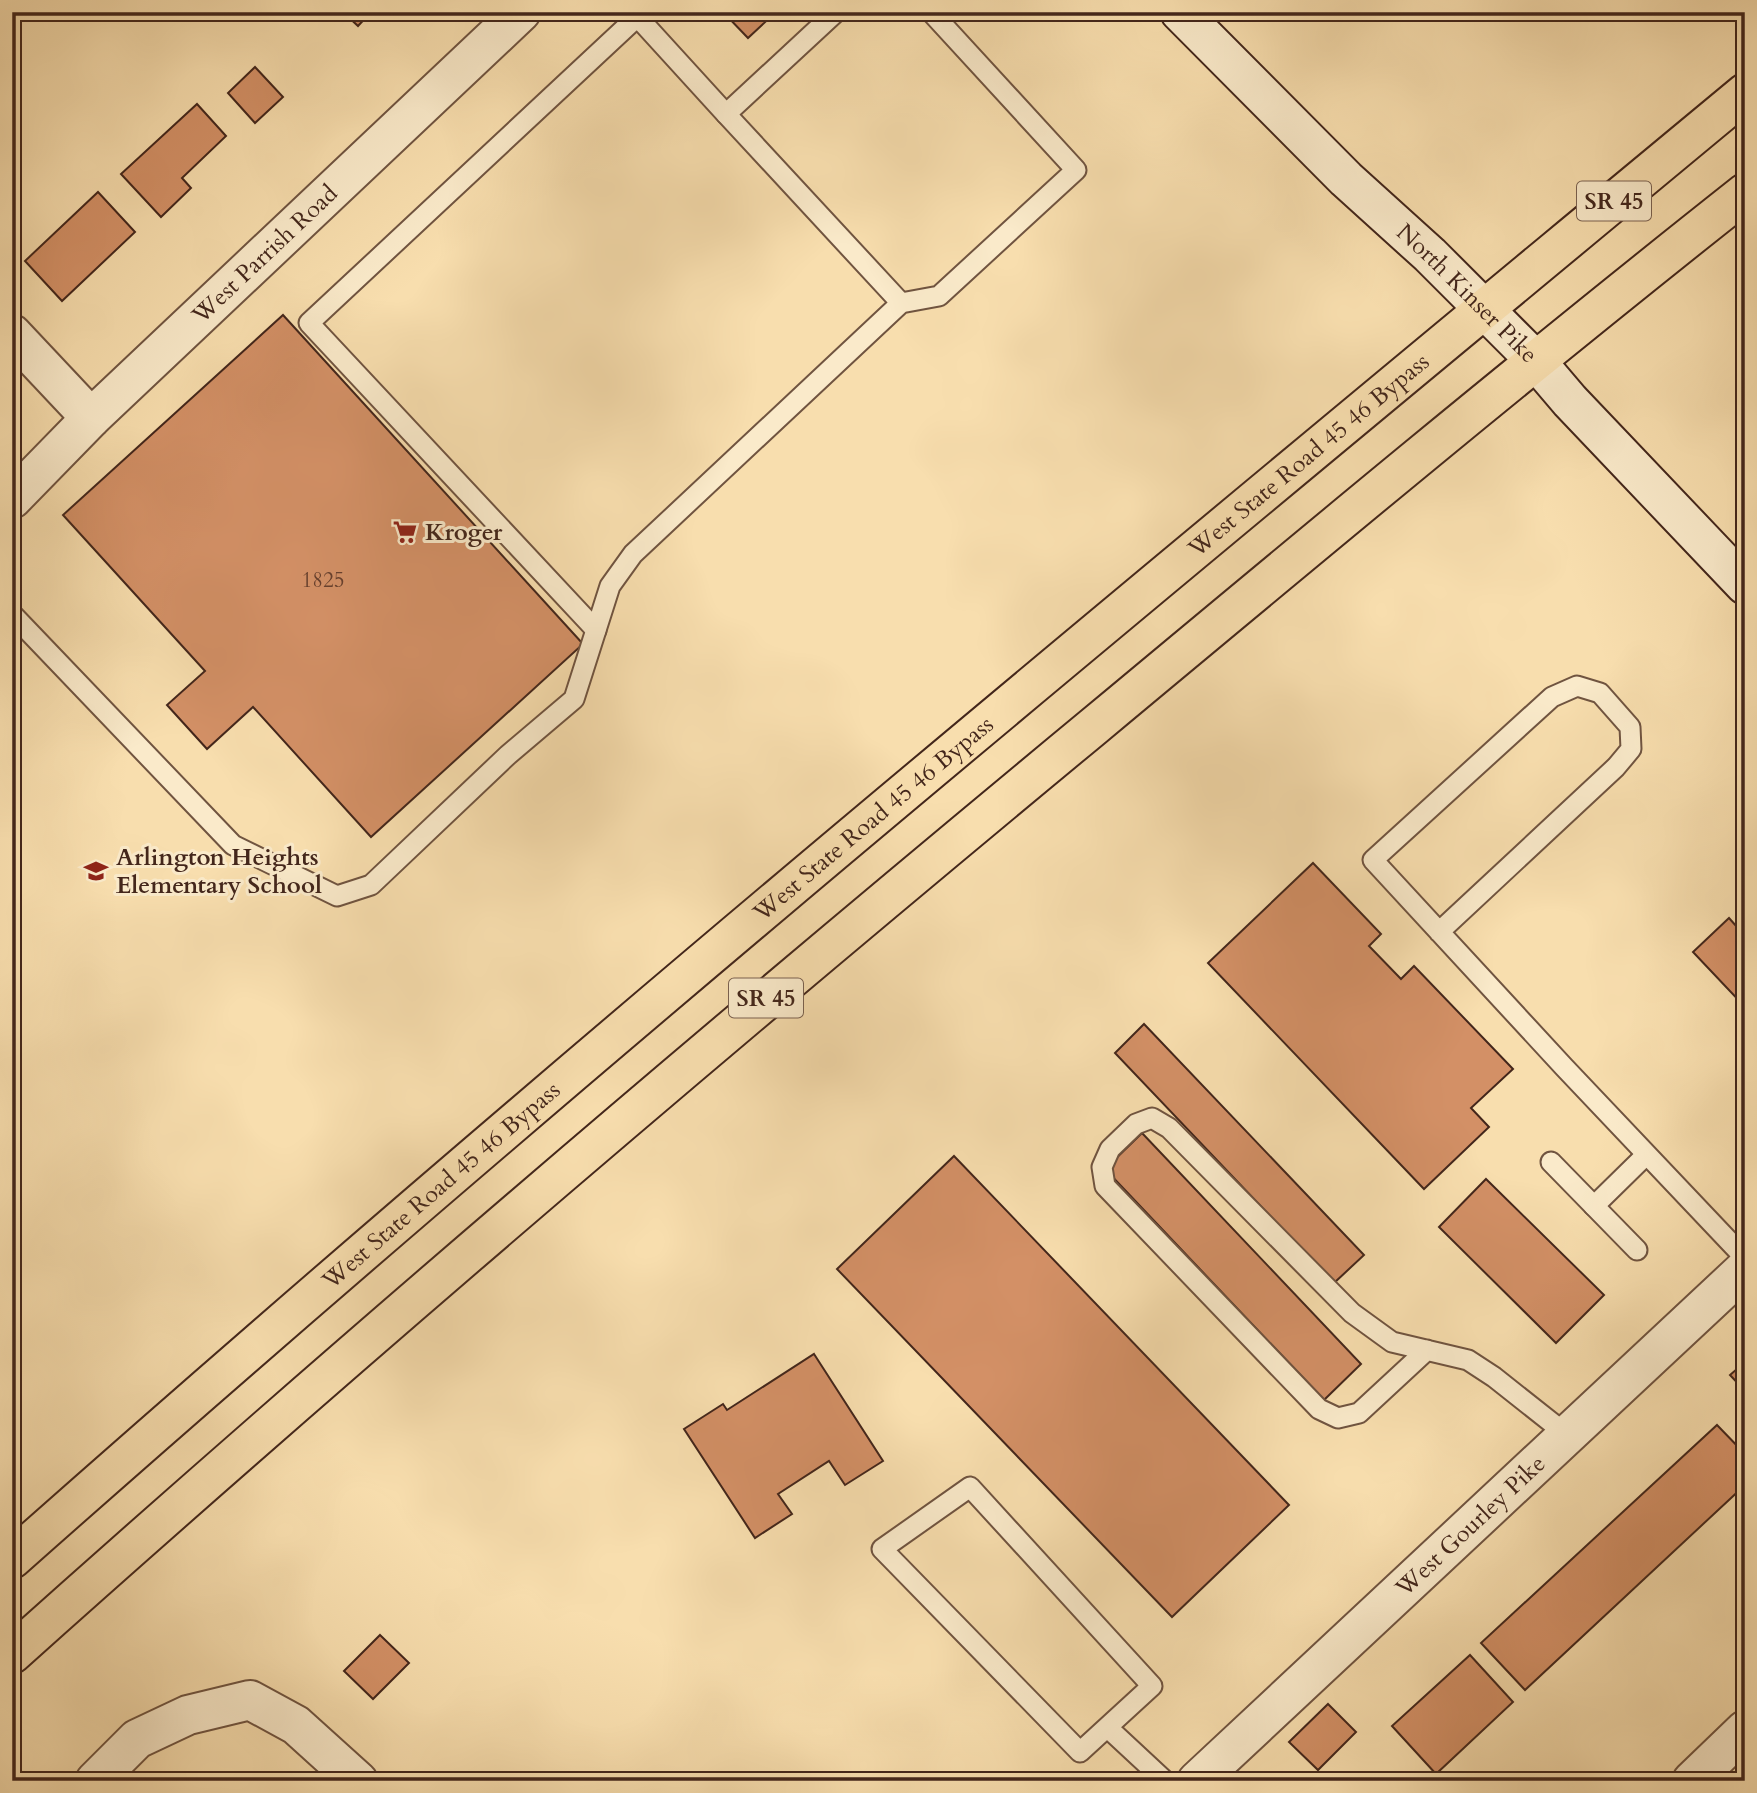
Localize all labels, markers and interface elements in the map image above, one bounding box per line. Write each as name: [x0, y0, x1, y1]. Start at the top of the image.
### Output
street label: West Parrish Road: [184, 177, 345, 332]
road number: SR 45: [1577, 182, 1651, 220]
street label: North Kinser Pike: [1389, 216, 1545, 371]
street label: West State Road 45 46 Bypass: [1181, 346, 1436, 566]
place label: Kroger: [425, 516, 503, 549]
supermarket icon: Kroger: [391, 518, 419, 546]
house number: 1825: [301, 566, 345, 595]
street label: West State Road 45 46 Bypass: [746, 708, 1001, 930]
place label: Arlington Heights Elementary School: [116, 841, 322, 902]
school or university icon: Arlington Heights Elementary School: [82, 857, 110, 885]
road number: SR 45: [729, 979, 803, 1018]
street label: West State Road 45 46 Bypass: [315, 1074, 567, 1298]
street label: West Gourley Pike: [1388, 1448, 1553, 1605]

